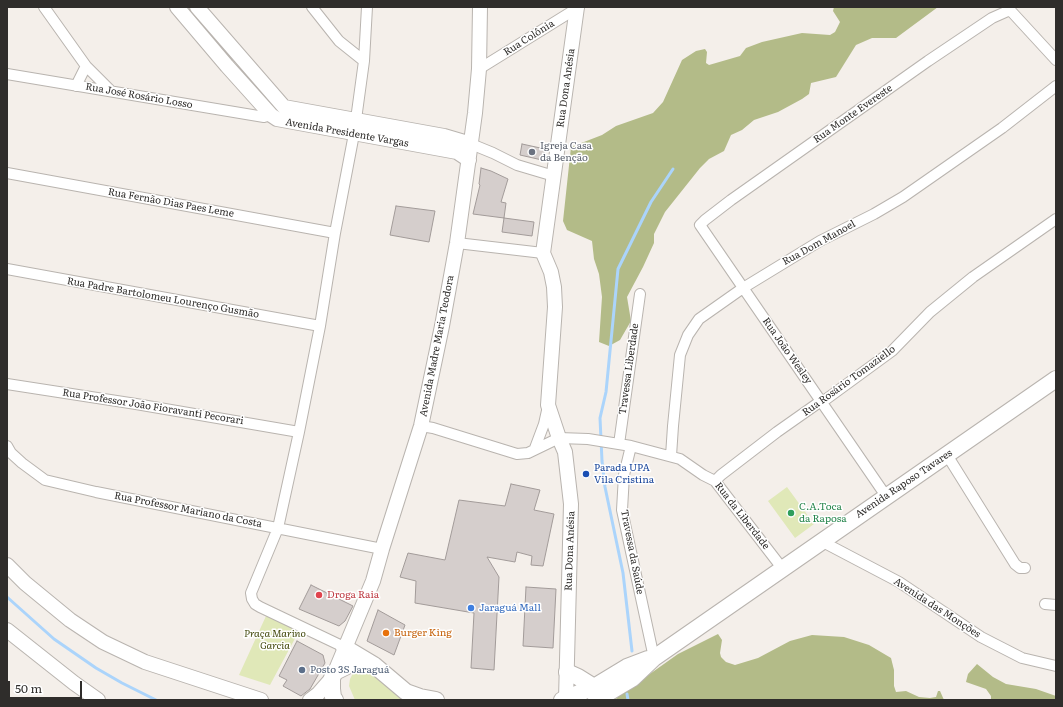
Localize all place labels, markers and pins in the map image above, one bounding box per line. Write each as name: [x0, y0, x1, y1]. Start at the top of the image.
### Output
place label: Igreja Casa da Benção: [540, 140, 592, 164]
marker: Igreja Casa da Benção: [527, 147, 537, 157]
place label: Parada UPA Vila Cristina: [594, 462, 654, 486]
marker: Parada UPA Vila Cristina: [581, 469, 591, 479]
place label: C.A.Toca da Raposa: [799, 501, 847, 524]
marker: C.A.Toca da Raposa: [786, 508, 796, 518]
place label: Droga Raia: [327, 589, 379, 601]
marker: Droga Raia: [314, 590, 324, 600]
place label: Jaraguá Mall: [479, 602, 541, 614]
marker: Jaraguá Mall: [466, 603, 476, 613]
place label: Burger King: [394, 627, 452, 639]
marker: Burger King: [381, 628, 391, 638]
place label: Posto 3S Jaraguá: [310, 664, 389, 676]
marker: Posto 3S Jaraguá: [297, 665, 307, 675]

